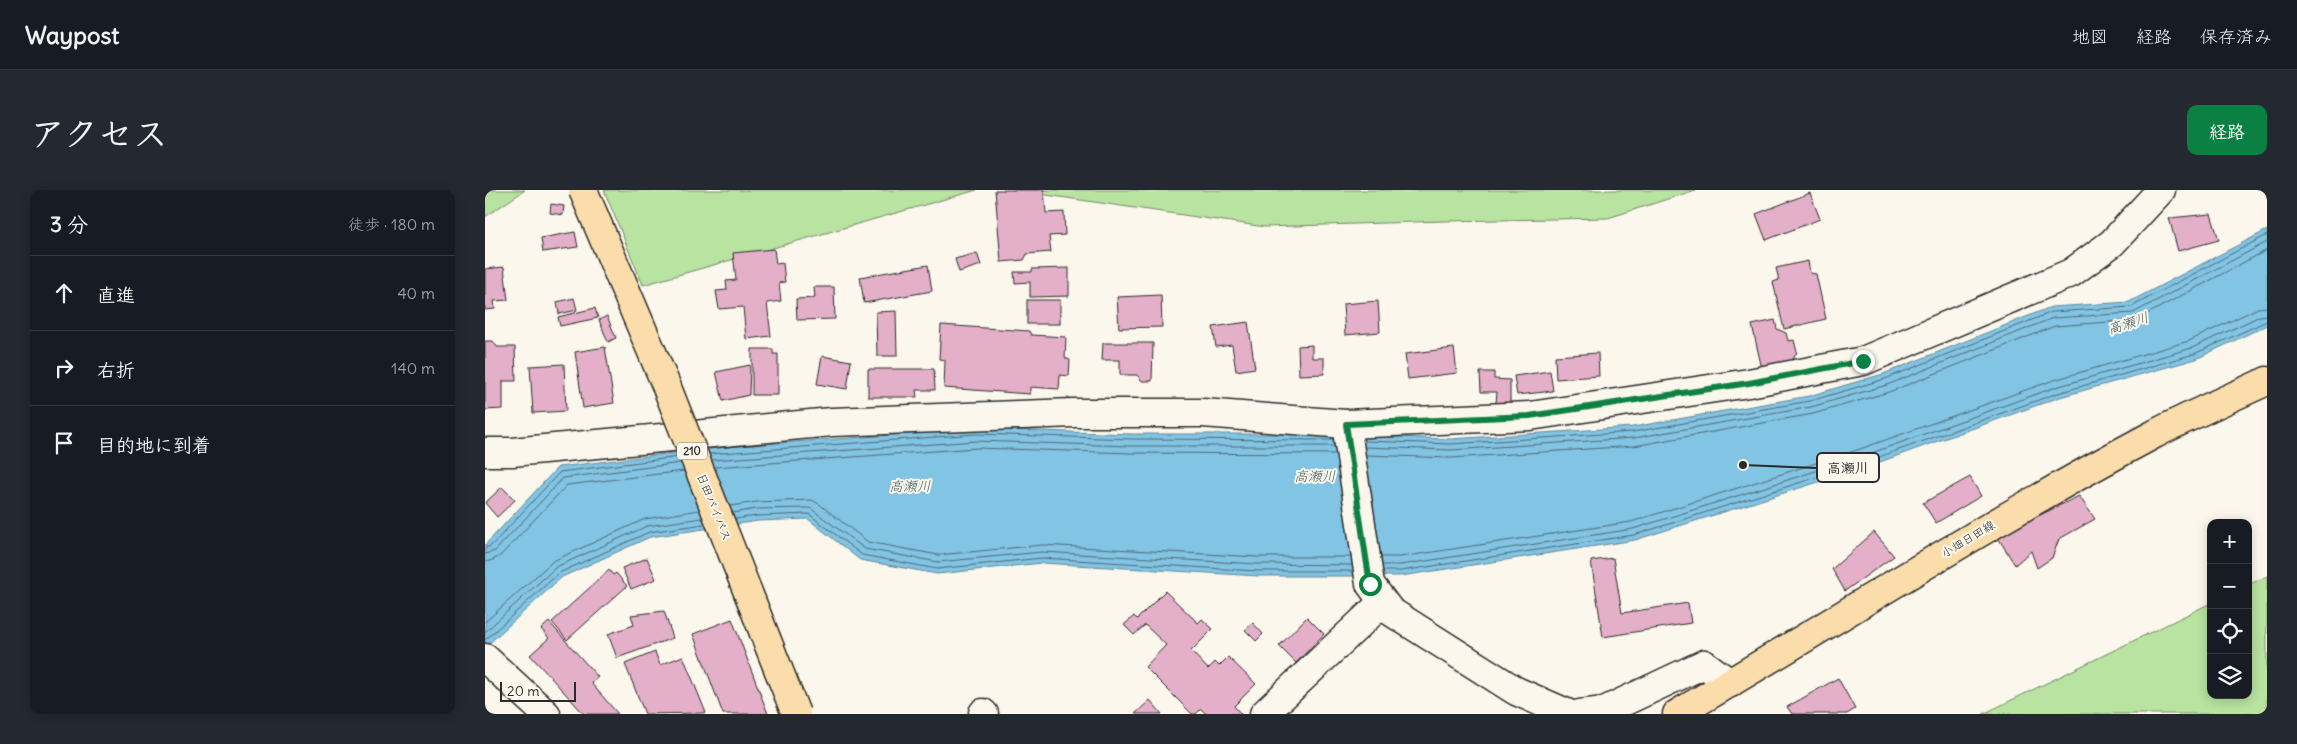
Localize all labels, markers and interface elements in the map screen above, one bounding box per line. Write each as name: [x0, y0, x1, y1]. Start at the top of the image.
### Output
text: Waypost: [25, 20, 119, 50]
text: 地図: [2072, 25, 2108, 48]
text: 経路: [2136, 25, 2172, 48]
text: 保存済み: [2200, 25, 2272, 48]
button: 経路: [2187, 105, 2267, 155]
text: アクセス: [30, 111, 168, 155]
text: 3 分: [50, 211, 88, 238]
text: 徒歩 · 180 m: [348, 214, 435, 234]
icon: ahead: [50, 279, 78, 307]
text: 直進: [97, 283, 135, 307]
text: 40 m: [397, 283, 435, 303]
water label: 高瀬川: [2105, 308, 2151, 338]
route end: [1852, 350, 1875, 373]
icon: right: [50, 354, 78, 382]
text: 右折: [97, 358, 135, 382]
text: 140 m: [391, 358, 435, 378]
icon: arrive: [50, 429, 78, 457]
text: 目的地に到着: [97, 433, 211, 457]
road number: 210: [677, 442, 707, 460]
callout: 高瀬川: [1817, 453, 1879, 482]
text: 高瀬川: [1827, 459, 1869, 477]
water label: 高瀬川: [1294, 467, 1336, 485]
street label: 日田バイパス: [694, 471, 735, 543]
water label: 高瀬川: [889, 477, 931, 495]
street label: 小畑日田線: [1938, 517, 1997, 560]
map controls: [2207, 519, 2252, 699]
button: +: [2207, 519, 2252, 564]
button: −: [2207, 564, 2252, 609]
route start: [1359, 573, 1382, 596]
button: locate: [2207, 609, 2252, 654]
button: layers: [2207, 654, 2252, 699]
scale bar: [500, 679, 576, 702]
text: 20 m: [507, 682, 540, 700]

